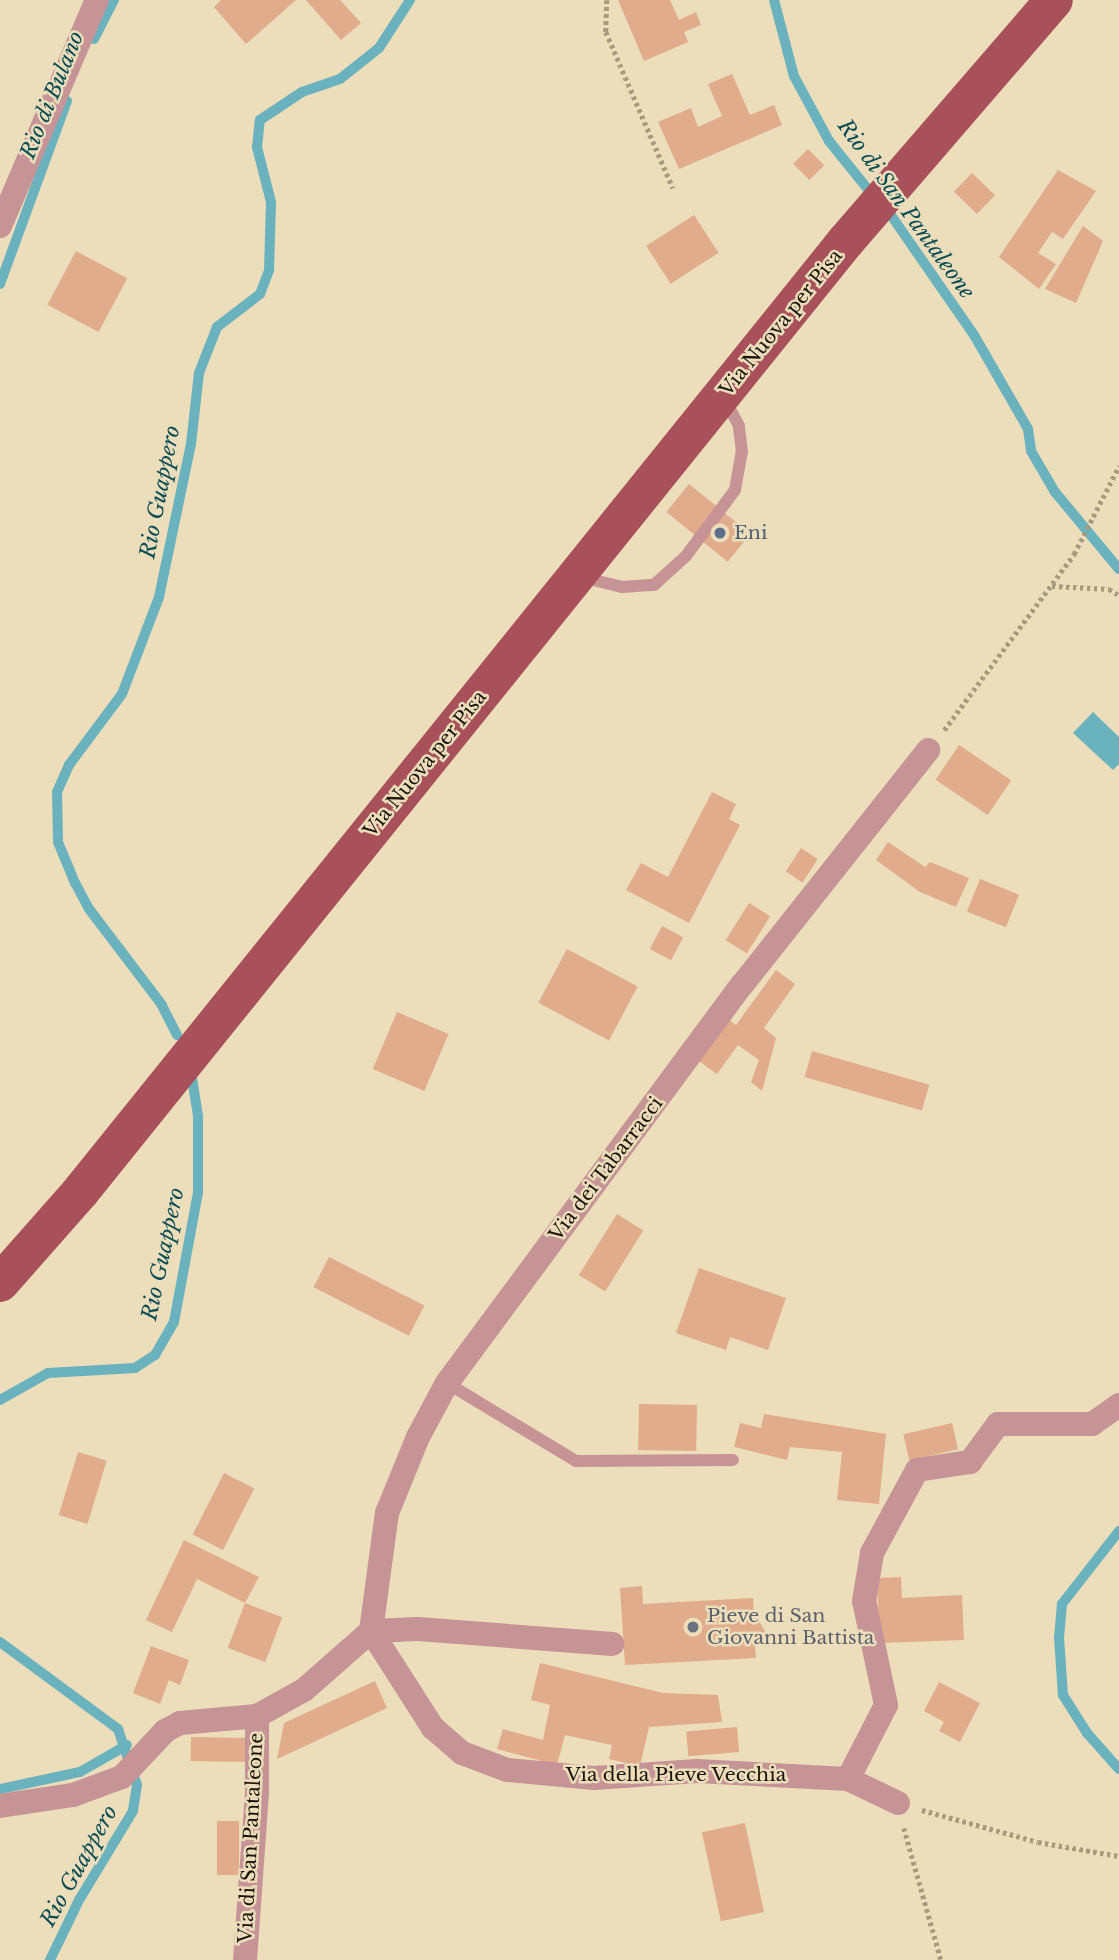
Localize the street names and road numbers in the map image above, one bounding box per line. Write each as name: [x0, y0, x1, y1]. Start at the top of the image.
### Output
street label: Via Nuova per Pisa: [715, 245, 847, 401]
street label: Via Nuova per Pisa: [359, 686, 491, 842]
street label: Via dei Tabarracci: [544, 1092, 668, 1246]
street label: Via di San Pantaleone: [234, 1732, 268, 1944]
street label: Via della Pieve Vecchia: [565, 1764, 787, 1786]

